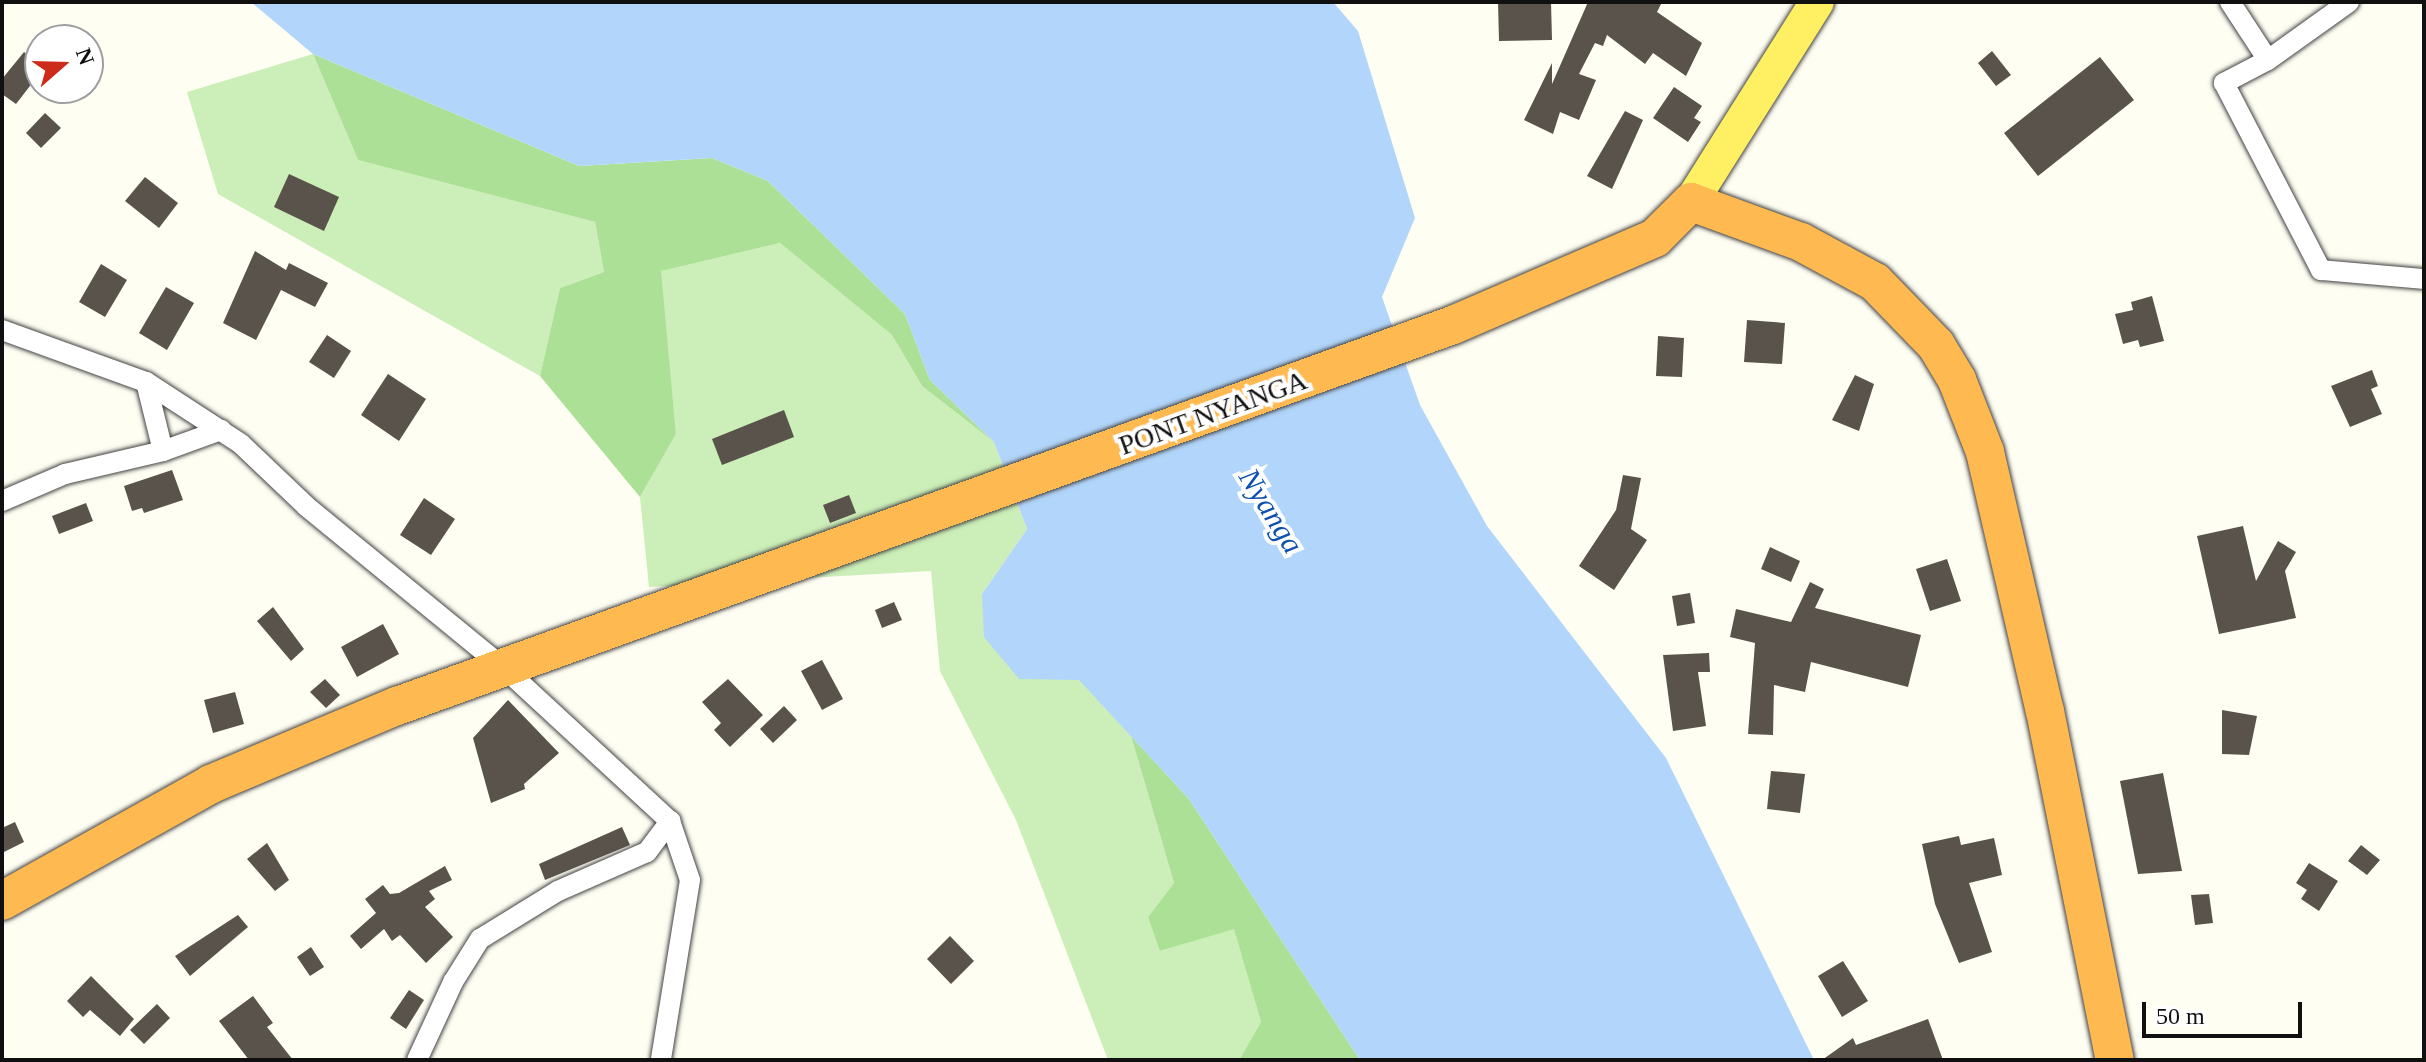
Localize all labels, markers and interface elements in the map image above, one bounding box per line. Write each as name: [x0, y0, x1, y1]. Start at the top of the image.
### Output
north arrow: [24, 24, 104, 104]
text: N: [71, 45, 100, 68]
street label: PONT NYANGA: [1114, 363, 1312, 463]
water label: Nyanga: [1231, 462, 1311, 560]
scale bar: [2146, 986, 2306, 1036]
text: 50 m: [2156, 1003, 2205, 1029]

